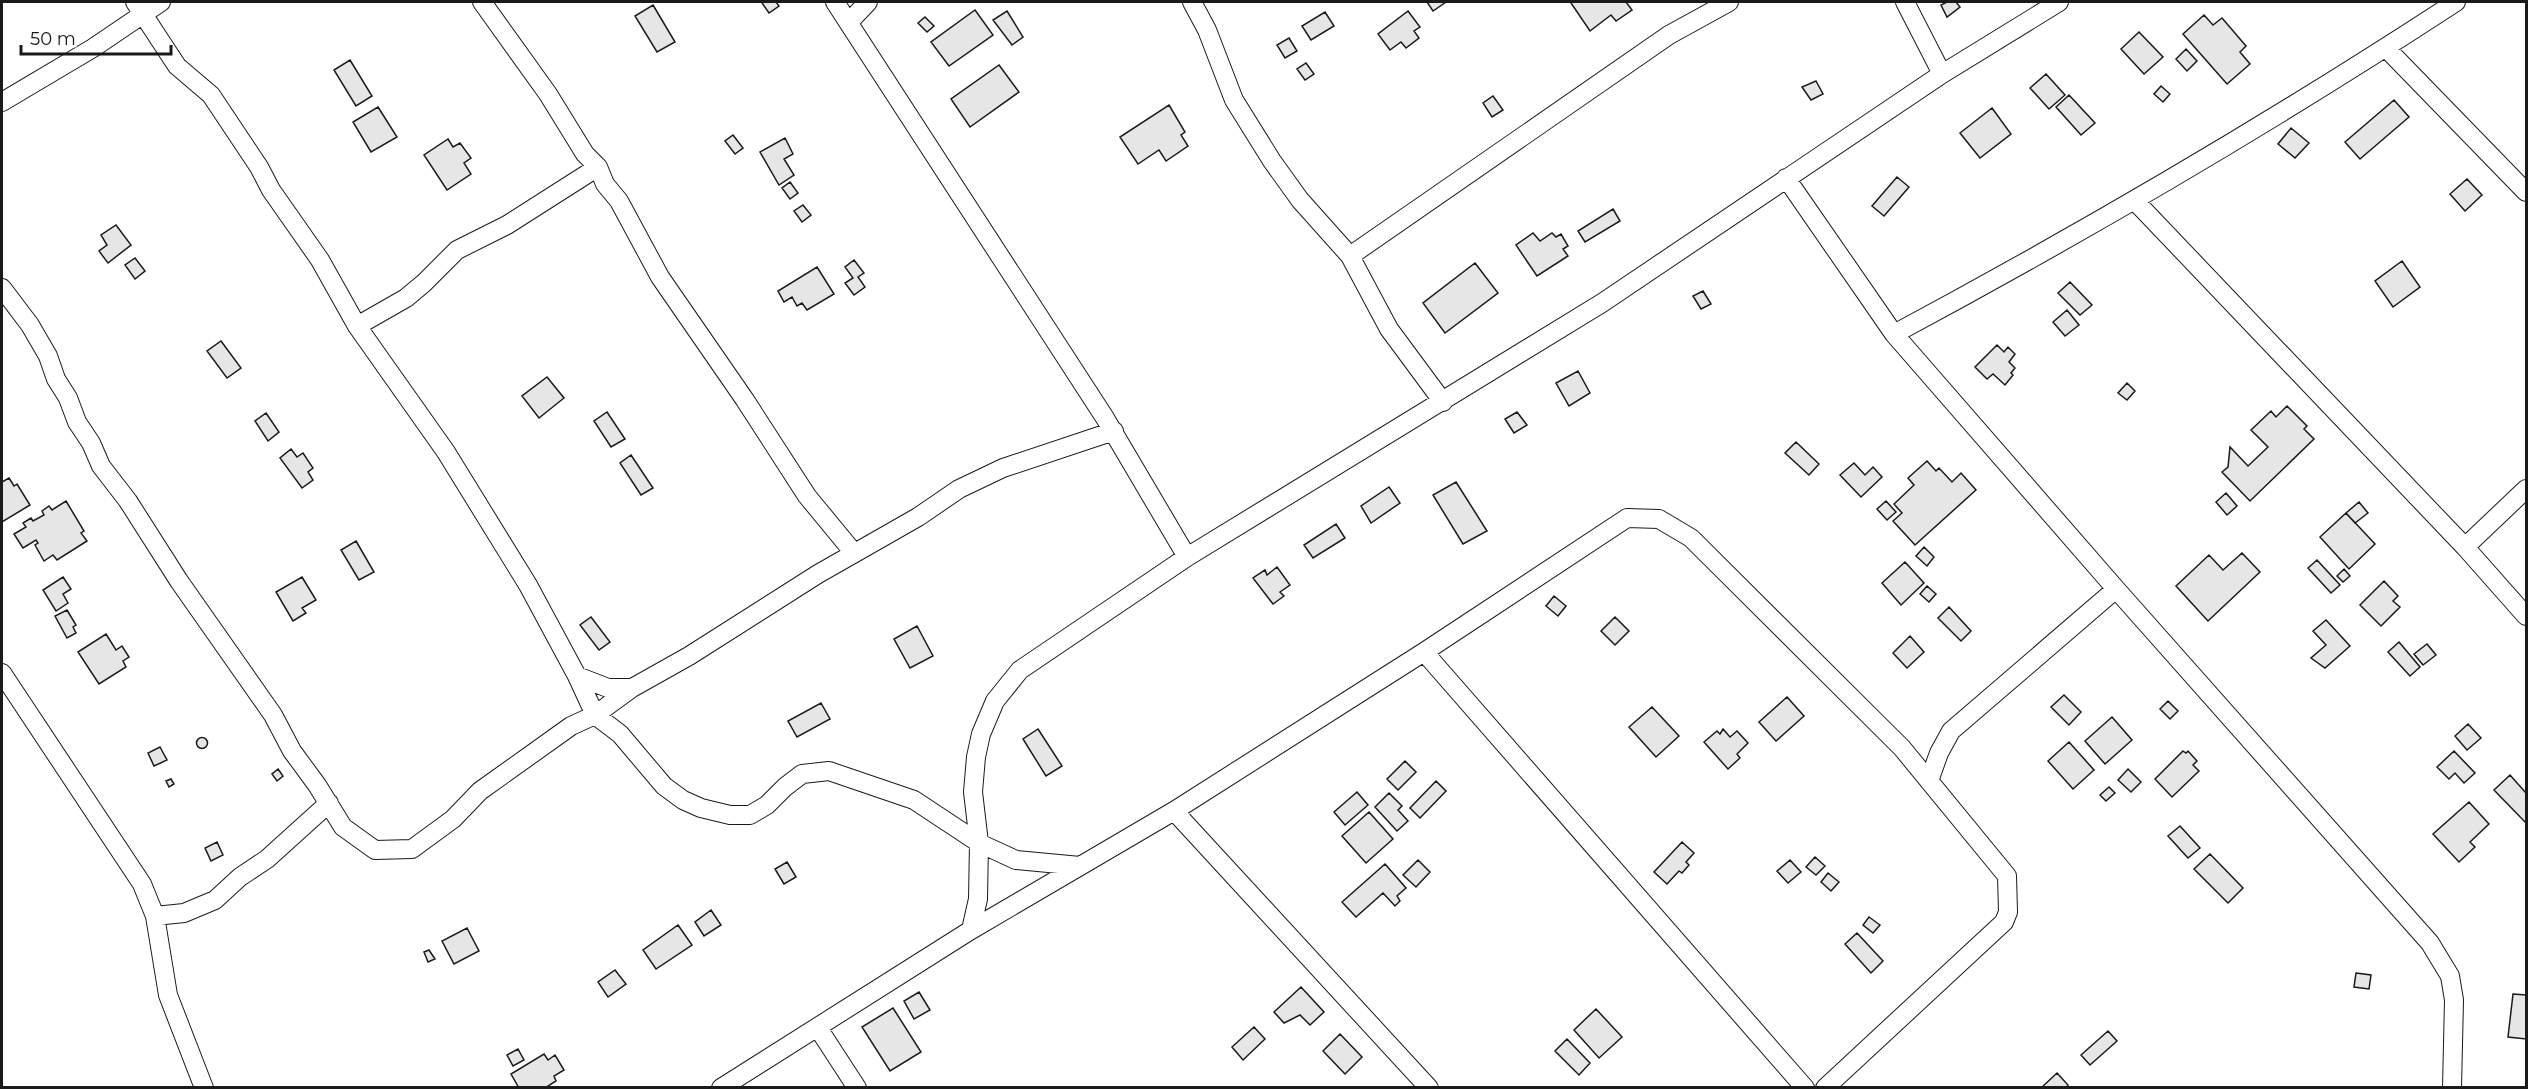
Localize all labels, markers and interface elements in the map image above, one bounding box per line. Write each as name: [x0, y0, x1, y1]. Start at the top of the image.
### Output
scale bar: [21, 18, 171, 56]
text: 50 m: [30, 28, 76, 50]

